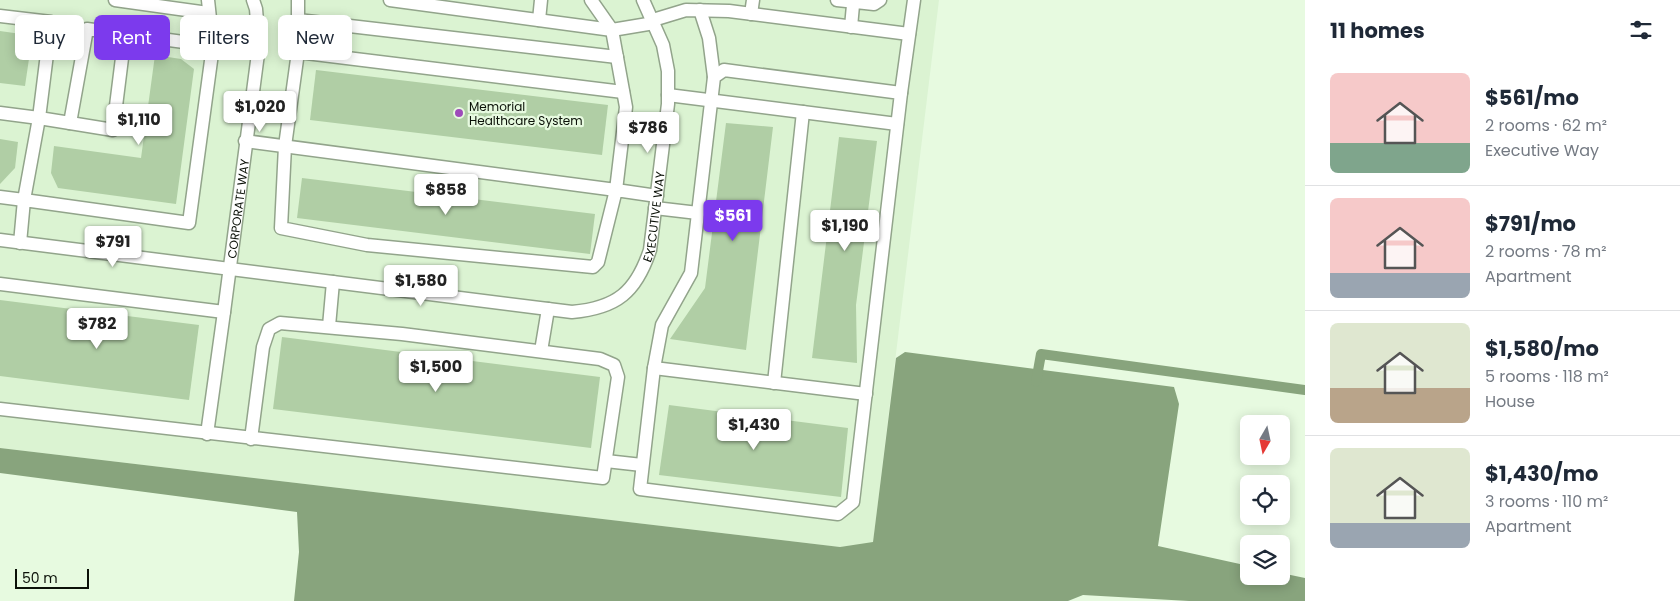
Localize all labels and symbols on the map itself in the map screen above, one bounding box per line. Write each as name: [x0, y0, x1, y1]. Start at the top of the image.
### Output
pin: $1,020: [219, 90, 301, 133]
place label: Memorial Healthcare System: [469, 98, 583, 129]
pin: $1,110: [98, 104, 180, 146]
marker: Memorial Healthcare System: [453, 107, 465, 119]
pin: $786: [618, 112, 678, 154]
street label: CORPORATE WAY: [223, 158, 253, 260]
street label: EXECUTIVE WAY: [638, 170, 668, 264]
pin: $858: [416, 174, 476, 216]
pin: $561: [703, 200, 763, 242]
pin: $1,190: [804, 210, 886, 252]
pin: $791: [83, 226, 143, 268]
pin: $1,580: [380, 264, 462, 307]
pin: $782: [67, 308, 127, 350]
pin: $1,500: [395, 350, 477, 393]
pin: $1,430: [713, 408, 795, 451]
north arrow: [1240, 415, 1290, 465]
scale bar: [15, 566, 89, 589]

